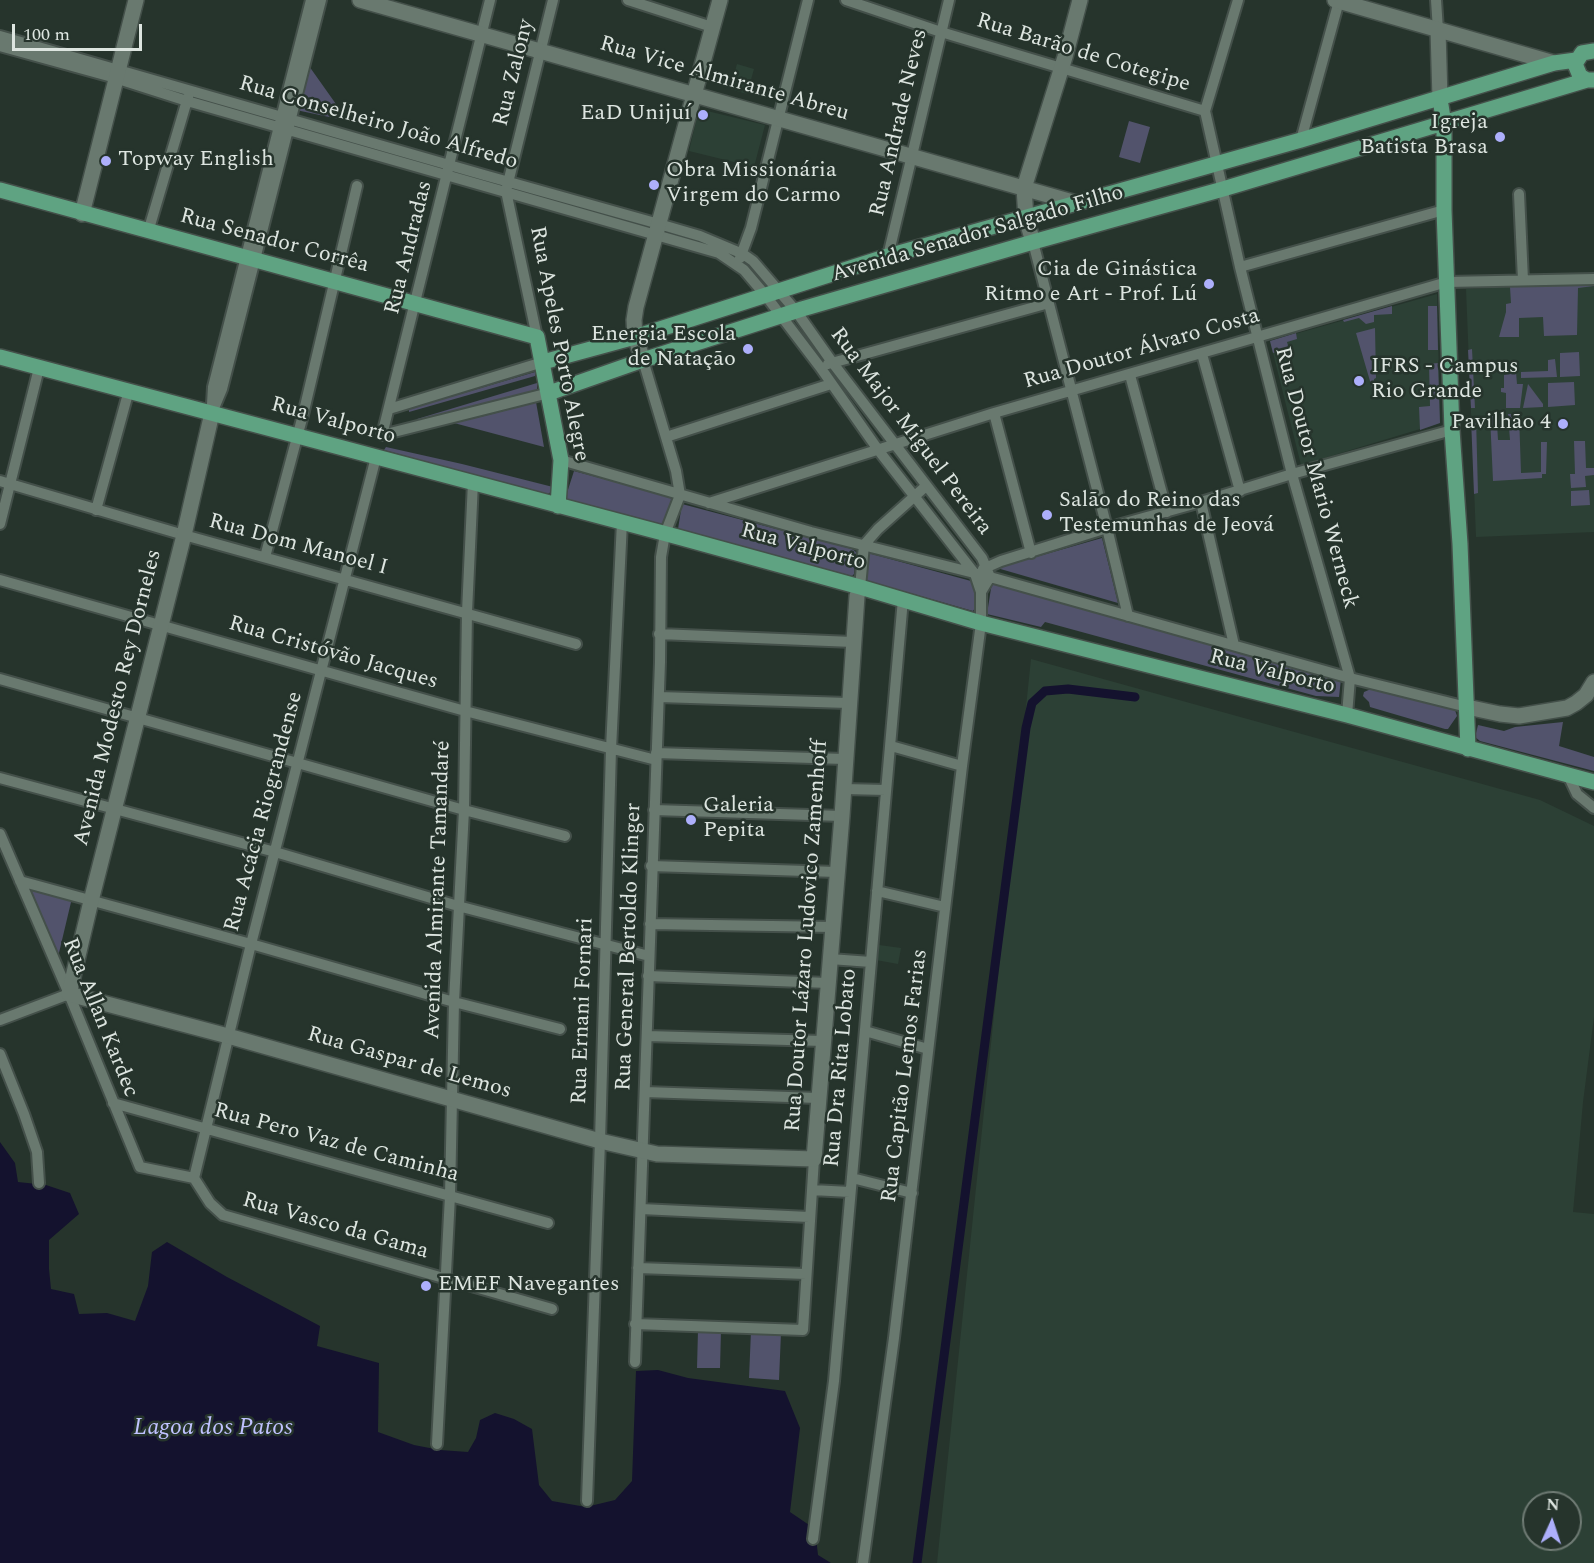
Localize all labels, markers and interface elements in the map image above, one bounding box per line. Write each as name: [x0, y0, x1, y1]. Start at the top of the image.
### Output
street label: Rua Barão de Cotegipe: [973, 9, 1193, 99]
scale bar: [15, 12, 146, 50]
street label: Rua Zalony: [489, 17, 541, 129]
text: 100 m: [23, 21, 70, 48]
street label: Rua Andrade Neves: [866, 27, 934, 219]
street label: Rua Vice Almirante Abreu: [596, 32, 852, 128]
street label: Rua Conselheiro João Alfredo: [235, 71, 521, 177]
place label: EaD Unijuí: [580, 102, 691, 128]
marker: EaD Unijuí: [696, 108, 710, 122]
place label: Igreja Batista Brasa: [1360, 111, 1488, 162]
marker: Igreja Batista Brasa: [1493, 130, 1507, 144]
place label: Topway English: [118, 148, 274, 174]
marker: Topway English: [99, 154, 113, 168]
place label: Obra Missionária Virgem do Carmo: [666, 159, 841, 210]
street label: Rua Andradas: [381, 178, 439, 318]
marker: Obra Missionária Virgem do Carmo: [647, 178, 661, 192]
street label: Avenida Senador Salgado Filho: [829, 181, 1127, 289]
street label: Rua Senador Corrêa: [177, 204, 371, 280]
street label: Rua Apeles Porto Alegre: [522, 224, 594, 464]
place label: Cia de Ginástica Ritmo e Art - Prof. Lú: [984, 258, 1197, 310]
marker: Cia de Ginástica Ritmo e Art - Prof. Lú: [1202, 277, 1216, 291]
street label: Rua Doutor Álvaro Costa: [1021, 304, 1263, 396]
place label: Energia Escola de Natação: [591, 323, 736, 374]
street label: Rua Major Miguel Pereira: [823, 323, 997, 541]
marker: Energia Escola de Natação: [741, 342, 755, 356]
street label: Rua Doutor Mario Werneck: [1267, 344, 1363, 612]
place label: IFRS - Campus Rio Grande: [1371, 355, 1519, 406]
marker: IFRS - Campus Rio Grande: [1352, 374, 1366, 388]
street label: Rua Valporto: [268, 393, 398, 451]
place label: Pavilhão 4: [1451, 411, 1551, 437]
marker: Pavilhão 4: [1556, 417, 1570, 431]
place label: Salão do Reino das Testemunhas de Jeová: [1059, 489, 1274, 540]
marker: Salão do Reino das Testemunhas de Jeová: [1040, 508, 1054, 522]
street label: Rua Dom Manoel I: [206, 509, 390, 583]
street label: Rua Valporto: [738, 519, 868, 577]
street label: Avenida Modesto Rey Dorneles: [69, 547, 169, 849]
street label: Rua Cristóvão Jacques: [225, 611, 441, 697]
street label: Rua Valporto: [1207, 645, 1337, 701]
street label: Rua Acácia Riograndense: [220, 689, 310, 935]
street label: Rua Doutor Lázaro Ludovico Zamenhoff: [781, 739, 835, 1133]
street label: Avenida Almirante Tamandaré: [421, 740, 457, 1040]
place label: Galeria Pepita: [703, 794, 774, 846]
street label: Rua General Bertoldo Klinger: [612, 803, 648, 1091]
marker: Galeria Pepita: [684, 813, 698, 827]
street label: Rua Ernani Fornari: [568, 917, 600, 1105]
street label: Rua Allan Kardec: [55, 934, 143, 1102]
street label: Rua Capitão Lemos Farias: [877, 948, 935, 1204]
street label: Rua Dra Rita Lobato: [820, 968, 864, 1168]
street label: Rua Gaspar de Lemos: [304, 1022, 514, 1106]
street label: Rua Pero Vaz de Caminha: [211, 1099, 461, 1189]
street label: Rua Vasco da Gama: [239, 1188, 431, 1266]
place label: EMEF Navegantes: [438, 1273, 619, 1299]
marker: EMEF Navegantes: [419, 1279, 433, 1293]
water label: Lagoa dos Patos: [133, 1415, 293, 1443]
north arrow: [1522, 1491, 1582, 1551]
text: N: [1546, 1493, 1560, 1517]

